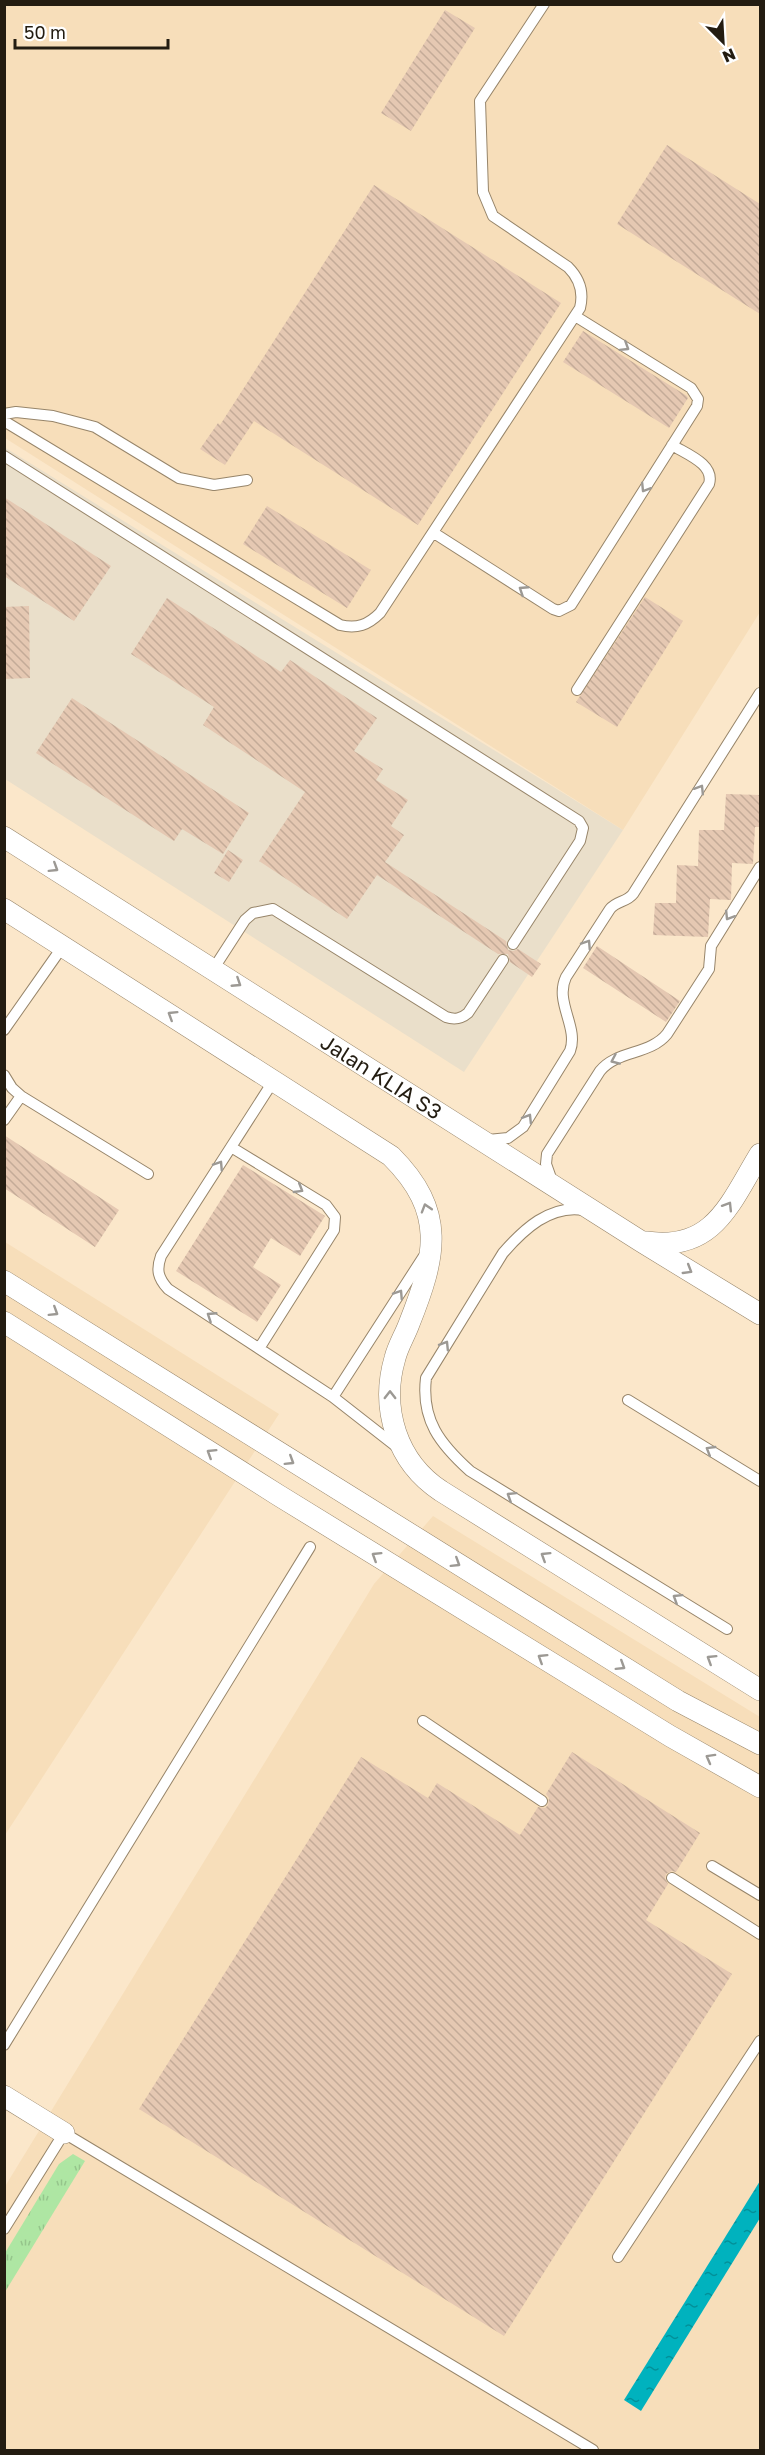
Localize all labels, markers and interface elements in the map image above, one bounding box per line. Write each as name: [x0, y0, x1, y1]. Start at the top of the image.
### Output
scale bar: [15, 12, 168, 50]
north arrow: [693, 12, 753, 72]
text: 50 m: [24, 21, 66, 43]
text: N: [719, 44, 739, 67]
one-way arrow: [618, 339, 629, 350]
one-way arrow: [641, 481, 652, 492]
one-way arrow: [518, 586, 529, 597]
one-way arrow: [692, 785, 704, 795]
one-way arrow: [48, 861, 58, 873]
one-way arrow: [725, 910, 737, 920]
one-way arrow: [580, 940, 591, 951]
one-way arrow: [231, 976, 241, 988]
one-way arrow: [167, 1012, 178, 1023]
street label: Jalan KLIA S3: [316, 1028, 447, 1125]
one-way arrow: [610, 1053, 621, 1065]
one-way arrow: [521, 1114, 532, 1125]
one-way arrow: [212, 1161, 224, 1171]
one-way arrow: [293, 1181, 303, 1193]
one-way arrow: [720, 1201, 731, 1212]
one-way arrow: [421, 1203, 433, 1214]
one-way arrow: [682, 1262, 692, 1274]
one-way arrow: [392, 1290, 403, 1301]
one-way arrow: [48, 1304, 58, 1316]
one-way arrow: [206, 1312, 217, 1323]
one-way arrow: [437, 1341, 449, 1351]
one-way arrow: [384, 1390, 396, 1399]
one-way arrow: [706, 1447, 717, 1458]
one-way arrow: [207, 1448, 217, 1460]
one-way arrow: [284, 1453, 294, 1465]
one-way arrow: [507, 1492, 517, 1504]
one-way arrow: [372, 1551, 382, 1563]
one-way arrow: [541, 1551, 551, 1563]
one-way arrow: [450, 1556, 460, 1568]
one-way arrow: [673, 1595, 684, 1606]
one-way arrow: [538, 1654, 549, 1665]
one-way arrow: [707, 1654, 717, 1666]
one-way arrow: [615, 1659, 625, 1671]
one-way arrow: [705, 1754, 716, 1766]

